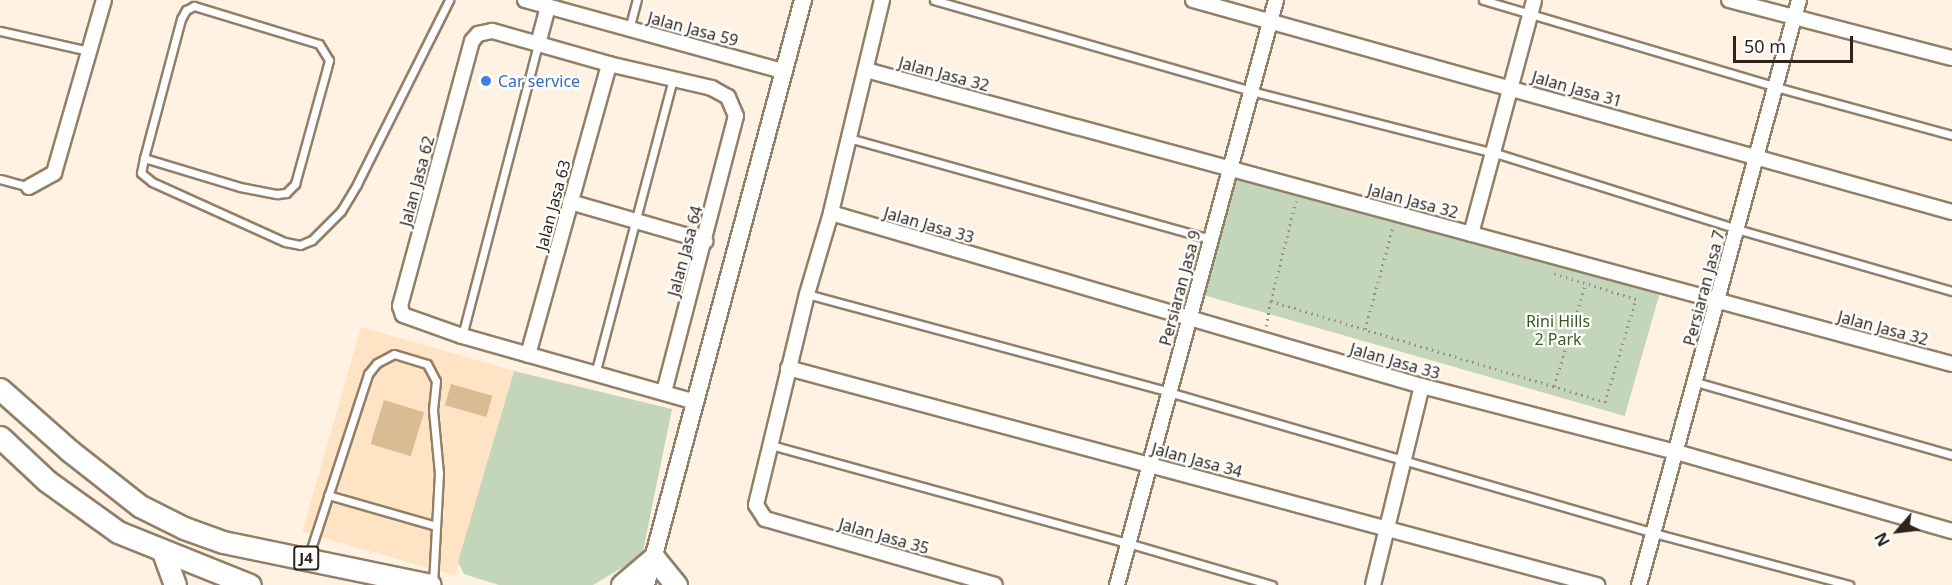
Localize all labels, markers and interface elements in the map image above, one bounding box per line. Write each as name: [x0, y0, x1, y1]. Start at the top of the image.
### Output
street label: Jalan Jasa 59: [646, 8, 740, 50]
scale bar: [1736, 24, 1856, 62]
text: 50 m: [1744, 34, 1786, 58]
street label: Jalan Jasa 32: [897, 53, 991, 95]
street label: Jalan Jasa 31: [1530, 67, 1624, 111]
place label: Car service: [498, 71, 580, 91]
marker: Car service: [479, 74, 493, 88]
street label: Jalan Jasa 62: [396, 134, 438, 228]
street label: Jalan Jasa 63: [532, 158, 574, 252]
street label: Jalan Jasa 32: [1366, 180, 1460, 222]
street label: Jalan Jasa 33: [882, 203, 976, 247]
street label: Jalan Jasa 64: [664, 204, 706, 298]
street label: Persiaran Jasa 9: [1155, 228, 1205, 348]
street label: Persiaran Jasa 7: [1679, 228, 1729, 348]
street label: Jalan Jasa 32: [1836, 307, 1930, 349]
park label: Rini Hills 2 Park: [1526, 311, 1590, 349]
street label: Jalan Jasa 33: [1348, 339, 1442, 383]
street label: Jalan Jasa 34: [1150, 439, 1244, 481]
north arrow: [1868, 501, 1928, 561]
street label: Jalan Jasa 35: [837, 514, 931, 558]
text: N: [1869, 529, 1895, 550]
road number: J4: [292, 546, 320, 570]

